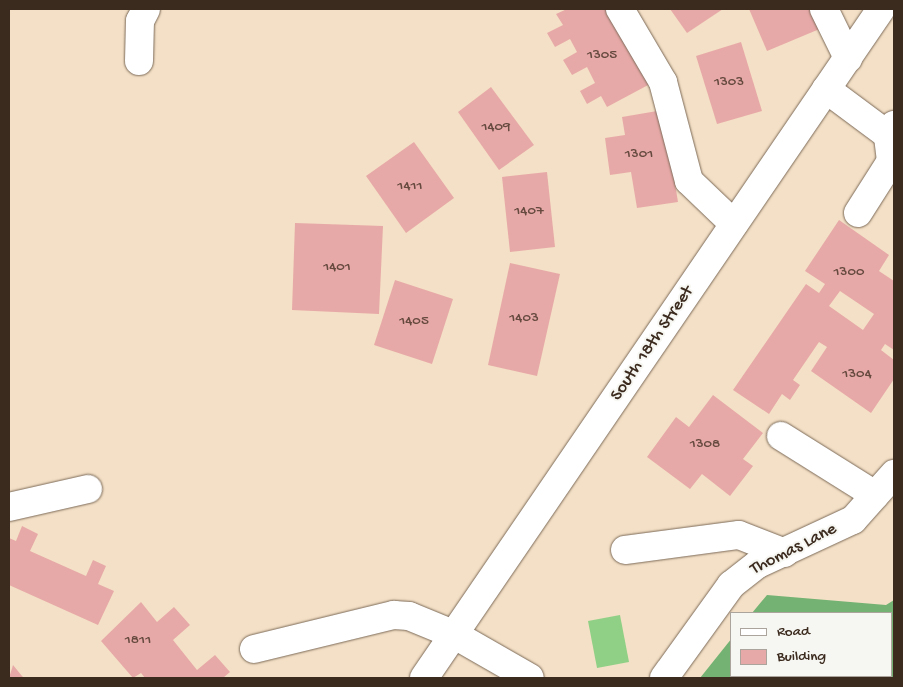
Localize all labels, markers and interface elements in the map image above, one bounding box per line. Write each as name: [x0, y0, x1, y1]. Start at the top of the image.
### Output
house number: 1305: [587, 47, 617, 65]
house number: 1303: [714, 74, 744, 92]
house number: 1409: [481, 119, 511, 137]
house number: 1301: [625, 146, 653, 164]
house number: 1411: [397, 178, 423, 196]
house number: 1407: [514, 203, 544, 221]
house number: 1401: [323, 259, 351, 277]
house number: 1300: [834, 264, 864, 282]
street label: South 18th Street: [607, 282, 699, 406]
house number: 1403: [509, 310, 539, 328]
house number: 1405: [399, 313, 429, 331]
house number: 1304: [842, 366, 872, 384]
house number: 1308: [690, 436, 720, 454]
street label: Thomas Lane: [747, 519, 841, 581]
legend: [730, 612, 893, 677]
text: Road: [777, 623, 810, 641]
house number: 1811: [125, 632, 151, 650]
text: Building: [777, 648, 826, 666]

